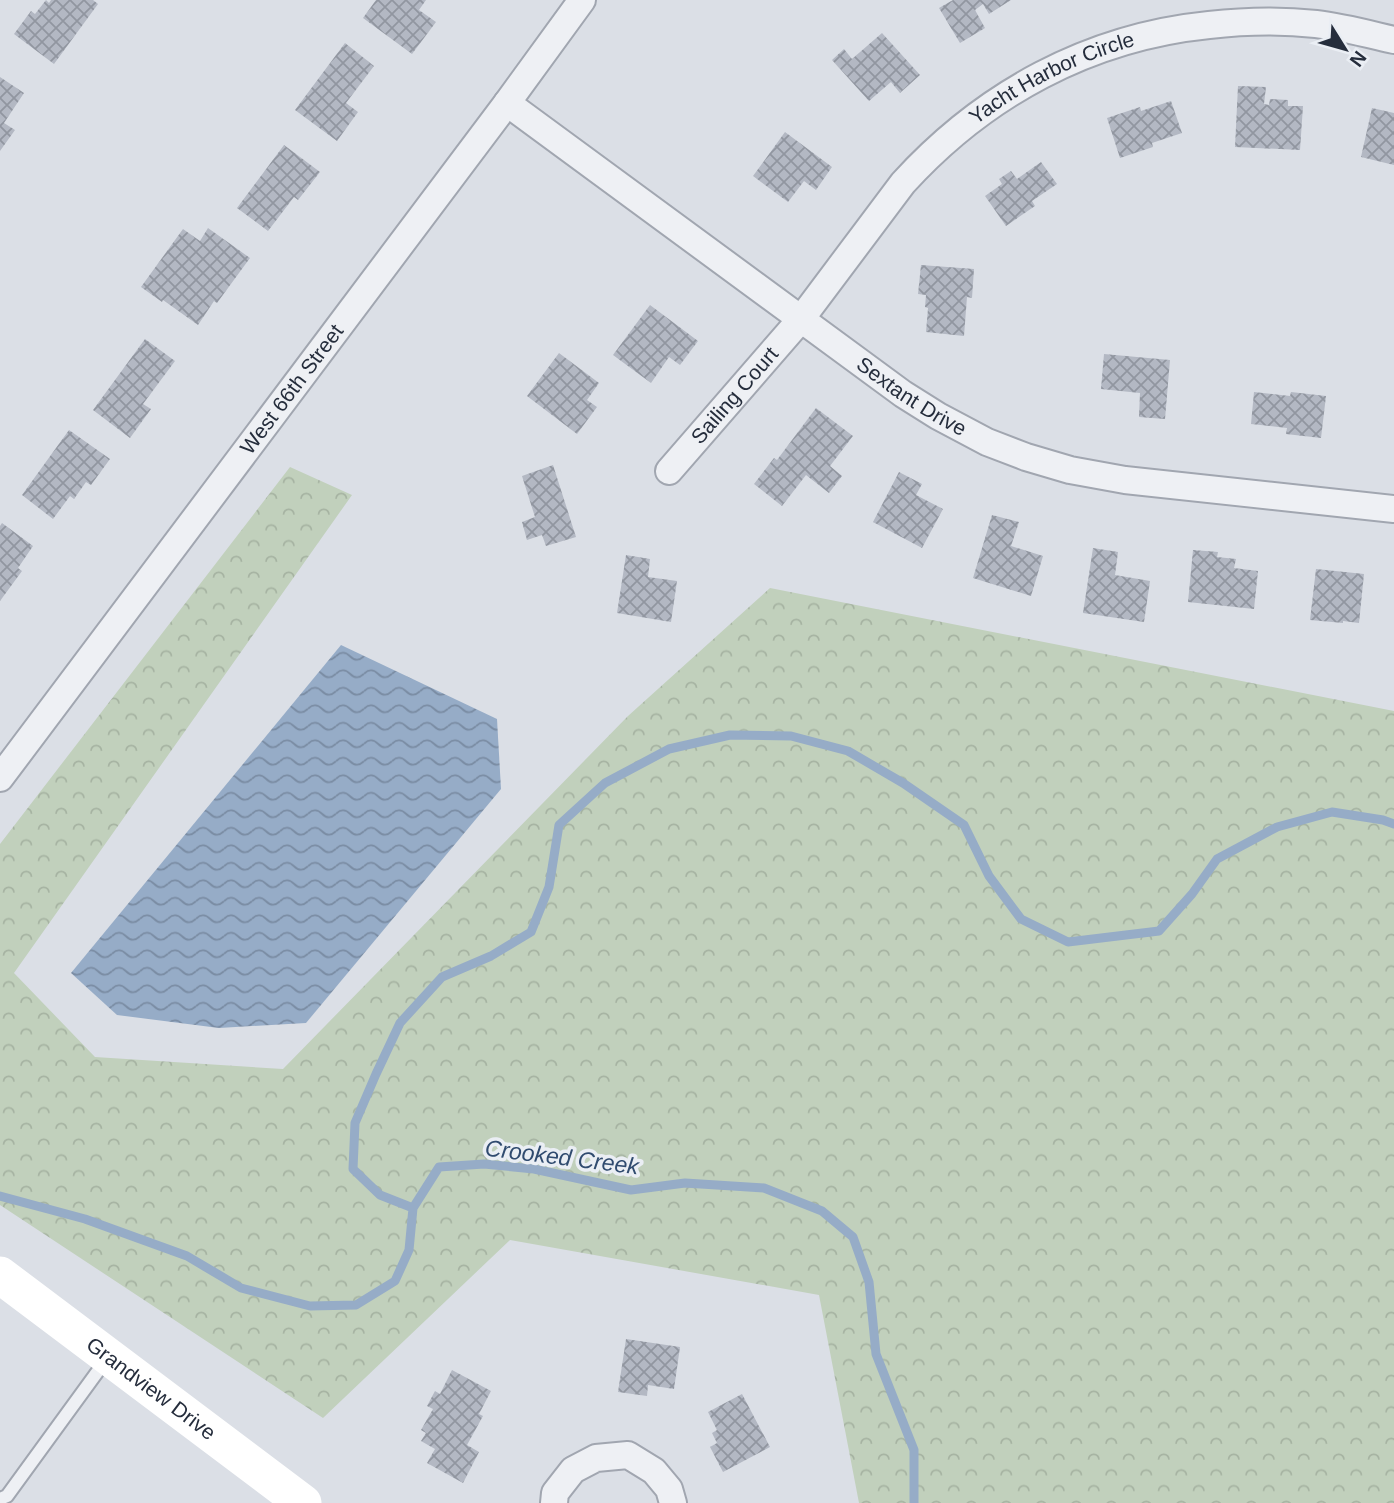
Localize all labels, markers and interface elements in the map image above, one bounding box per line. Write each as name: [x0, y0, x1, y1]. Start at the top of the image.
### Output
north arrow: [1310, 14, 1380, 84]
street label: Yacht Harbor Circle: [965, 27, 1137, 128]
text: N: [1346, 47, 1371, 71]
street label: West 66th Street: [235, 320, 348, 458]
street label: Sailing Court: [686, 342, 782, 448]
street label: Sextant Drive: [853, 352, 970, 440]
water label: Crooked Creek: [484, 1135, 642, 1180]
street label: Grandview Drive: [82, 1332, 220, 1444]

